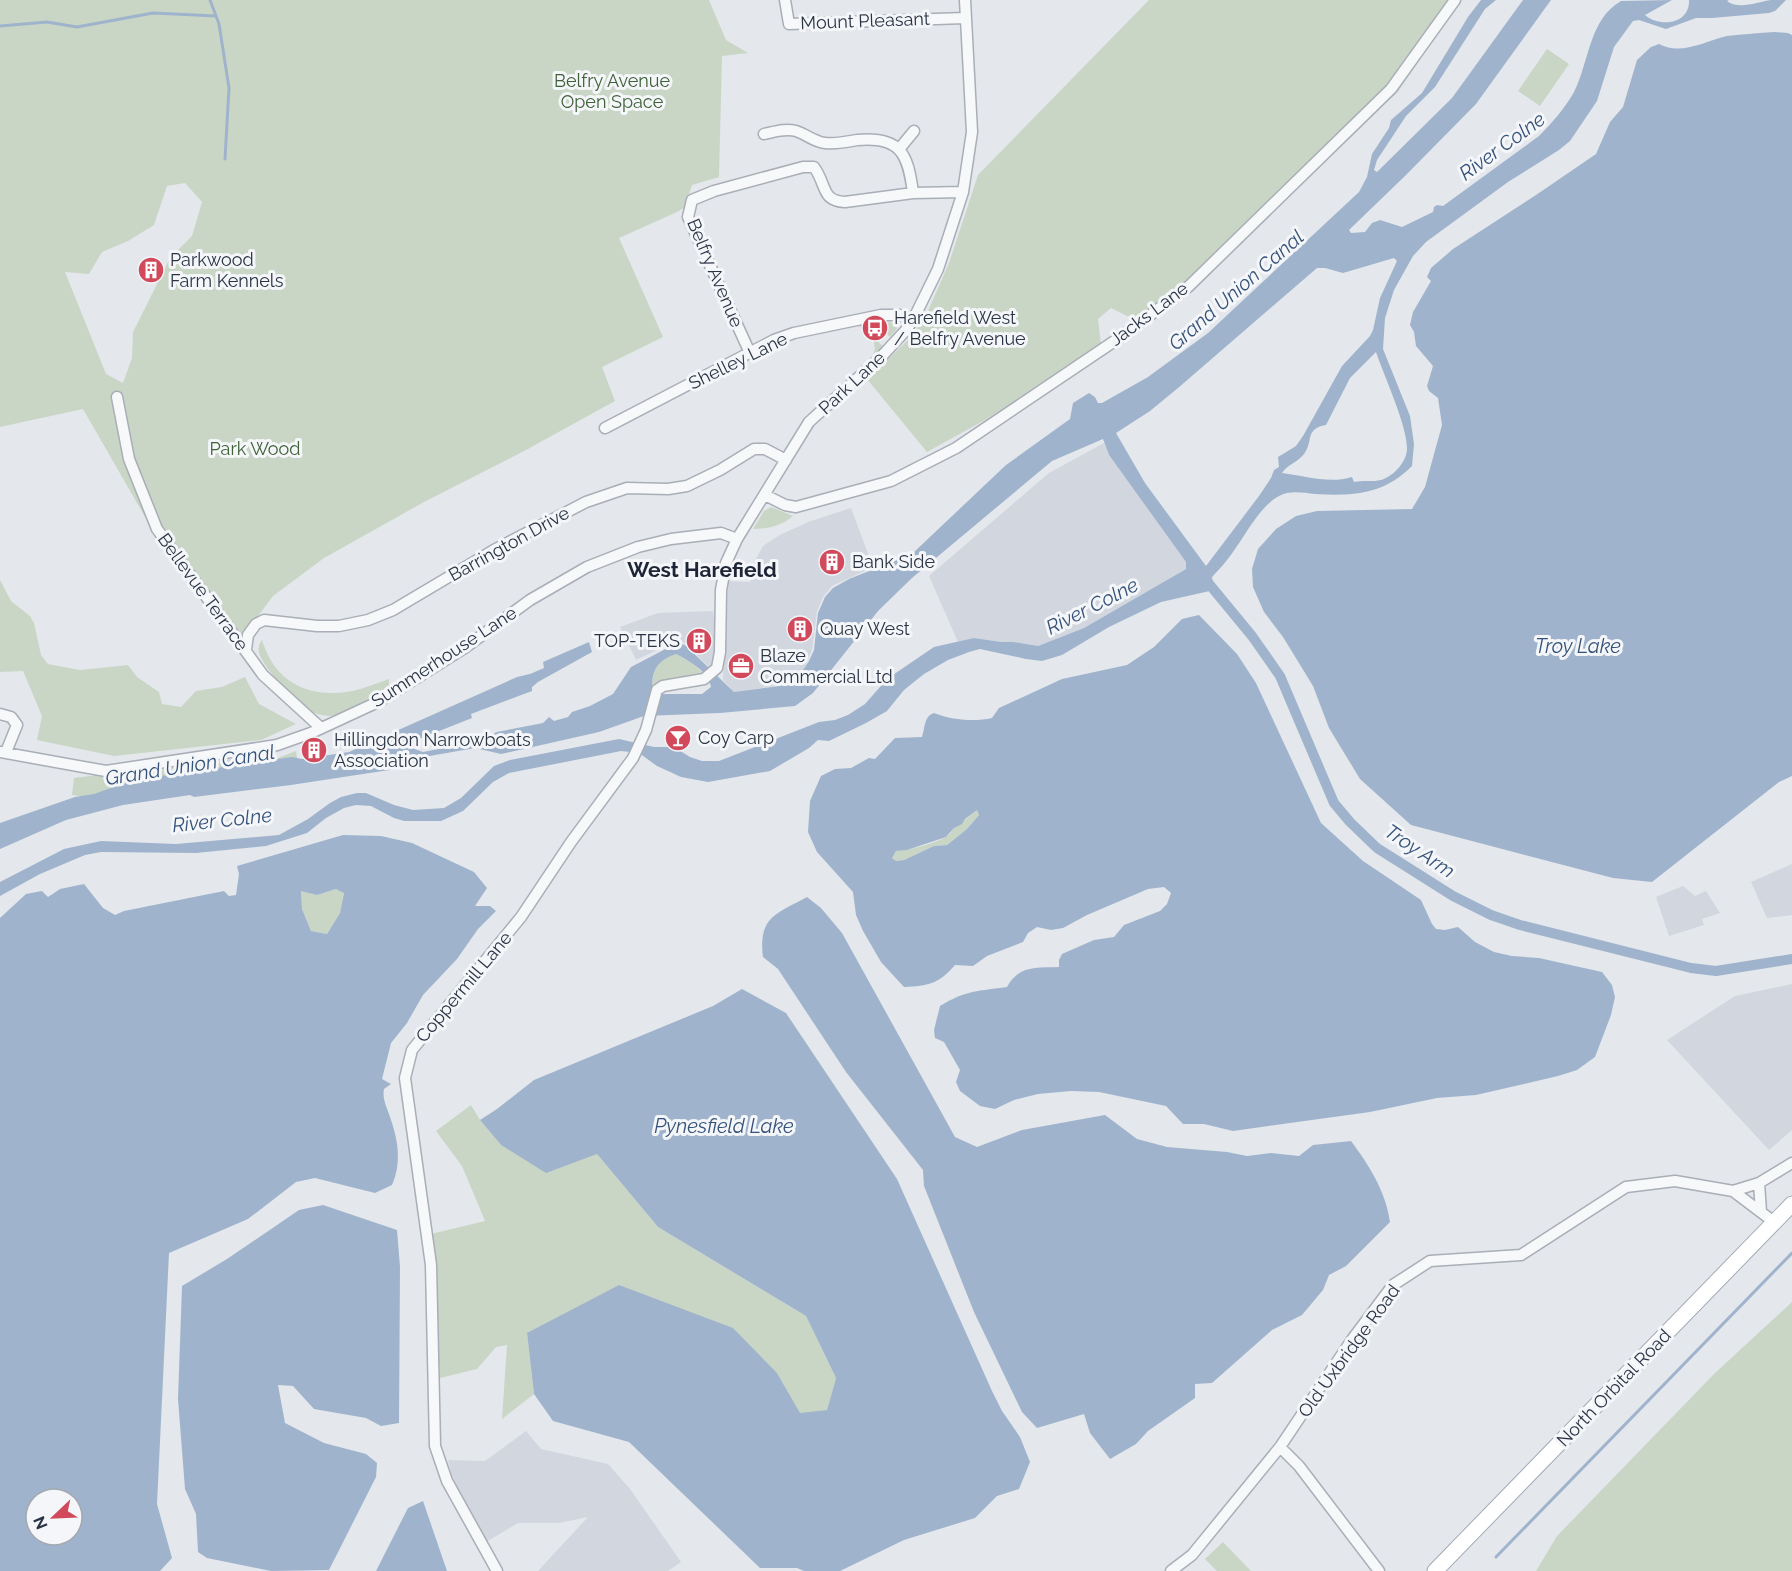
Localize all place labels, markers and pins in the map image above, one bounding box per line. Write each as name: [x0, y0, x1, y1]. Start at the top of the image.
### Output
place label: Parkwood Farm Kennels: [170, 249, 284, 291]
building icon: Parkwood Farm Kennels: [136, 255, 166, 285]
place label: Harefield West / Belfry Avenue: [894, 307, 1026, 349]
bus stop icon: Harefield West / Belfry Avenue: [860, 313, 890, 343]
building icon: Bank Side: [817, 547, 847, 577]
place label: Bank Side: [852, 551, 935, 572]
building icon: Quay West: [785, 614, 815, 644]
place label: Quay West: [820, 618, 910, 639]
building icon: TOP-TEKS: [684, 626, 714, 656]
place label: TOP-TEKS: [594, 630, 680, 651]
place label: Blaze Commercial Ltd: [760, 645, 893, 687]
office icon: Blaze Commercial Ltd: [726, 651, 756, 681]
bar icon: Coy Carp: [663, 723, 693, 753]
place label: Coy Carp: [698, 727, 774, 748]
place label: Hillingdon Narrowboats Association: [334, 729, 531, 771]
building icon: Hillingdon Narrowboats Association: [299, 735, 329, 765]

